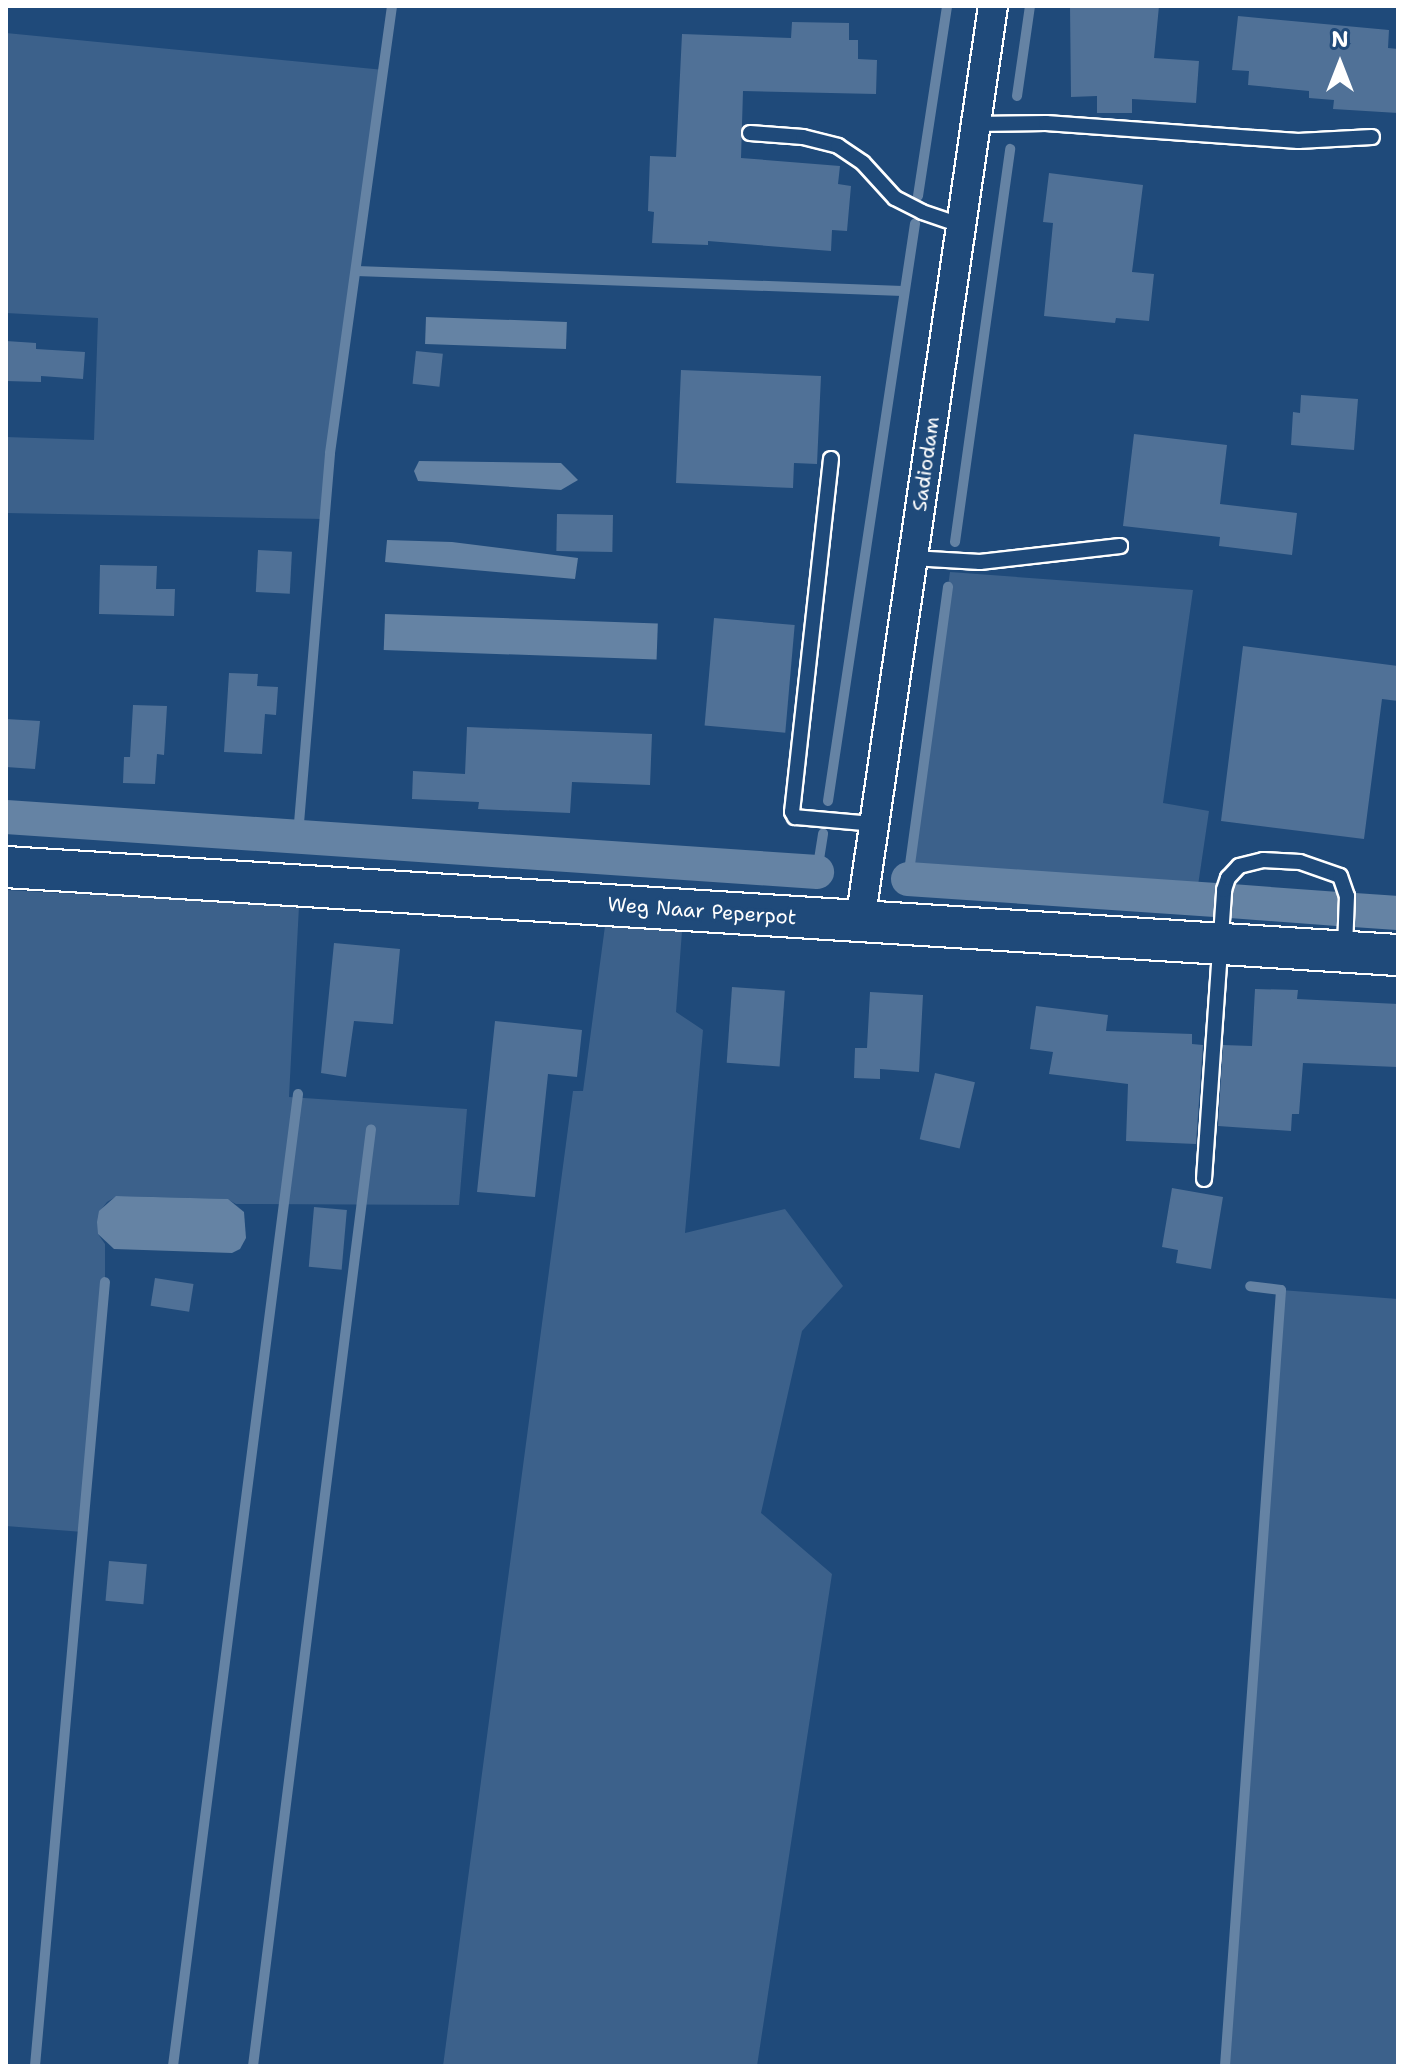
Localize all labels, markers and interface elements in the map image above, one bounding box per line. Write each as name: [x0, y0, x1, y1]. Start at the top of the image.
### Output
north arrow: [1300, 24, 1380, 104]
text: N: [1331, 25, 1349, 54]
street label: Sadiodam: [907, 415, 945, 513]
street label: Weg Naar Peperpot: [607, 892, 797, 930]

